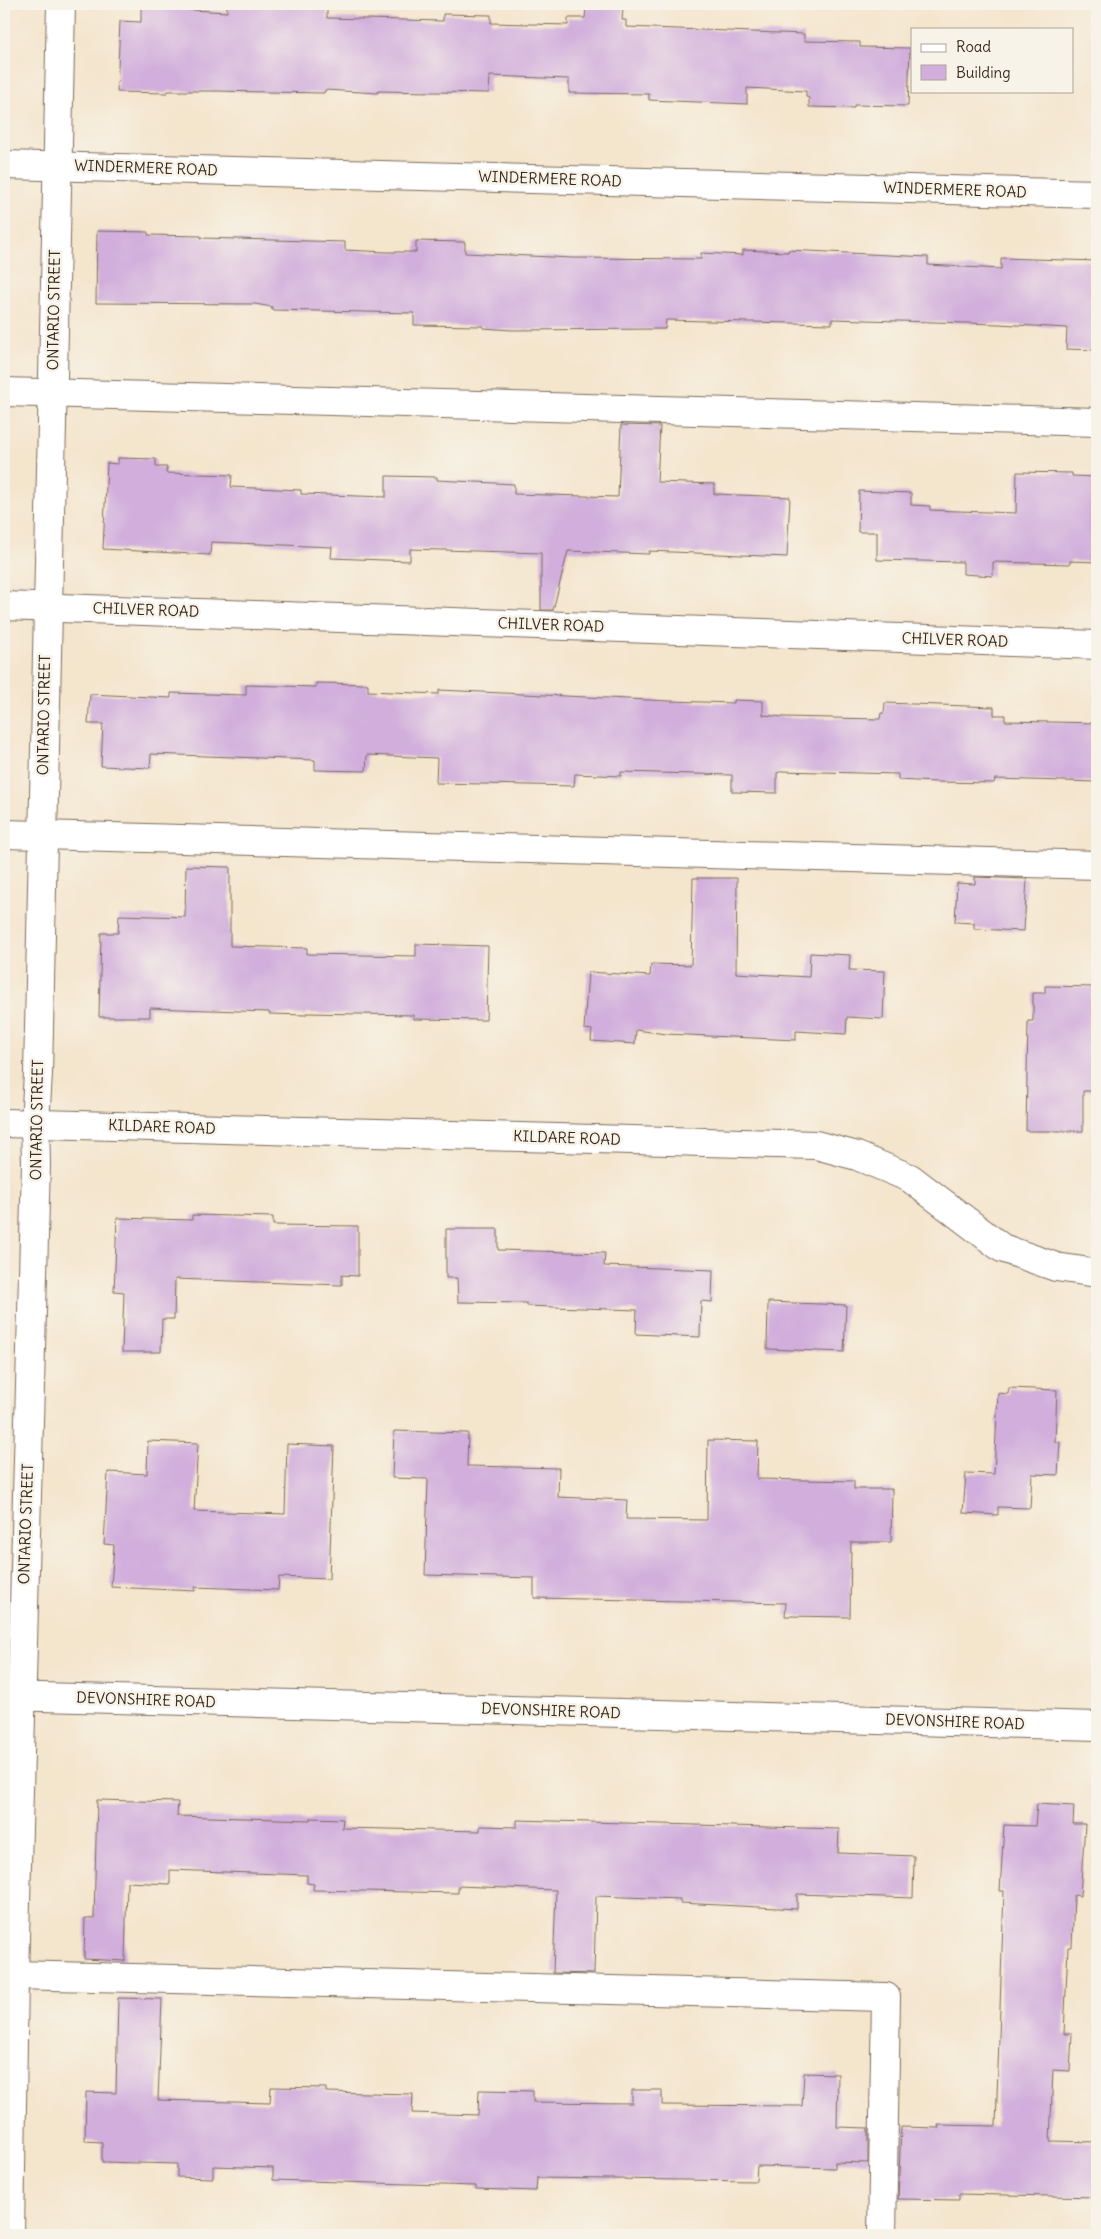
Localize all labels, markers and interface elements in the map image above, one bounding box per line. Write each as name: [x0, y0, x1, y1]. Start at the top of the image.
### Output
legend: [911, 28, 1074, 92]
text: Road: [956, 37, 991, 56]
text: Building: [956, 63, 1011, 82]
street label: WINDERMERE ROAD: [74, 155, 218, 180]
street label: WINDERMERE ROAD: [478, 166, 622, 191]
street label: WINDERMERE ROAD: [883, 177, 1027, 202]
street label: ONTARIO STREET: [43, 249, 64, 371]
street label: CHILVER ROAD: [92, 598, 200, 621]
street label: CHILVER ROAD: [497, 613, 605, 636]
street label: CHILVER ROAD: [901, 628, 1009, 651]
street label: ONTARIO STREET: [33, 654, 54, 776]
street label: ONTARIO STREET: [26, 1059, 47, 1181]
street label: KILDARE ROAD: [108, 1115, 216, 1138]
street label: KILDARE ROAD: [513, 1126, 621, 1149]
street label: ONTARIO STREET: [14, 1463, 37, 1585]
street label: DEVONSHIRE ROAD: [76, 1688, 216, 1711]
street label: DEVONSHIRE ROAD: [481, 1699, 621, 1722]
street label: DEVONSHIRE ROAD: [885, 1710, 1025, 1733]

